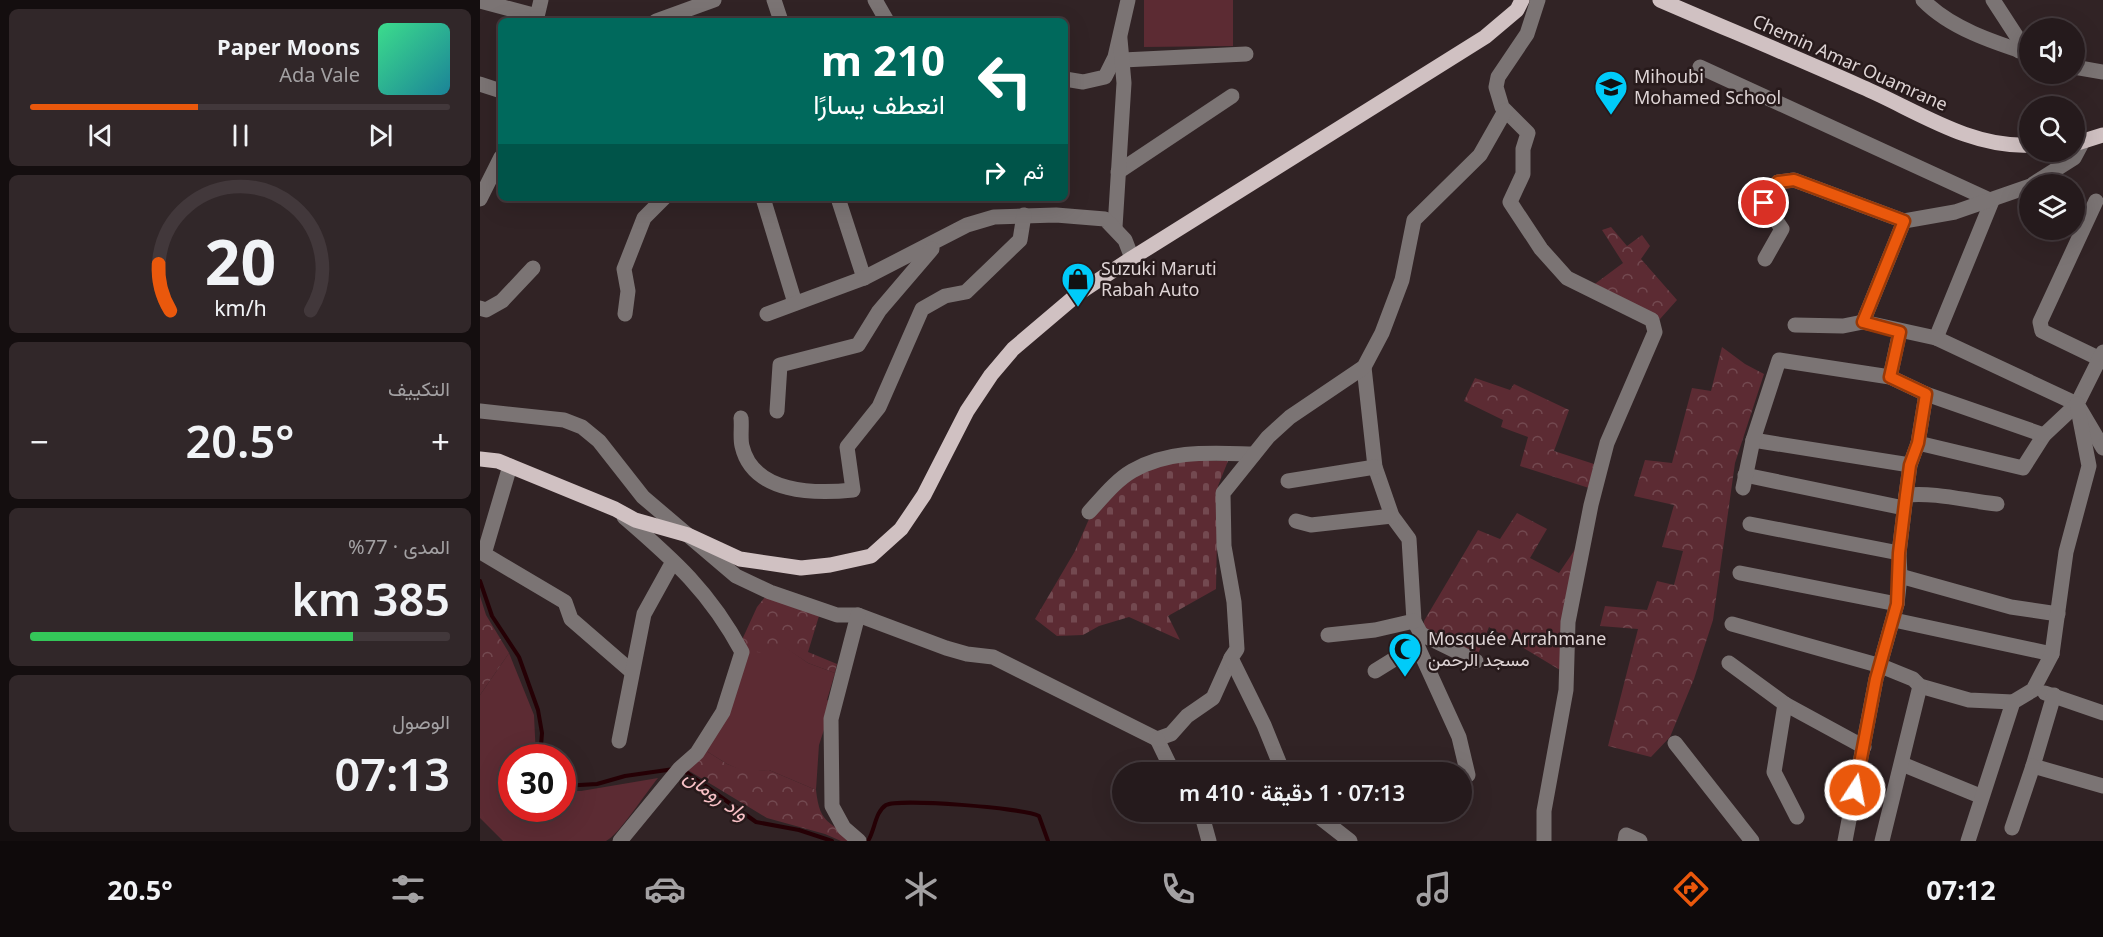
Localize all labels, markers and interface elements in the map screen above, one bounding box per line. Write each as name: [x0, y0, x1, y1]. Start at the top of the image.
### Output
street label: Chemin Amar Ouamrane: [1749, 8, 1952, 116]
map controls: [2019, 18, 2085, 240]
button: sound: [2019, 18, 2085, 84]
text: Paper Moons: [217, 31, 360, 61]
text: 210 m: [821, 31, 945, 88]
icon: left: [966, 42, 1044, 120]
text: Ada Vale: [279, 61, 360, 88]
place label: Mihoubi Mohamed School: [1634, 64, 1781, 109]
school or university icon: Mihoubi Mohamed School: [1593, 69, 1629, 116]
text: انعطف يسارًا: [813, 85, 945, 122]
button: search: [2019, 96, 2085, 162]
icon: previous: [84, 119, 117, 152]
icon: pause: [224, 119, 257, 152]
icon: next: [364, 119, 397, 152]
text: ثم: [1023, 155, 1044, 185]
icon: right: [978, 156, 1011, 189]
button: layers: [2019, 174, 2085, 240]
pin: [1738, 177, 1789, 228]
icon: arrive: [1747, 186, 1780, 219]
text: 20: [204, 218, 276, 303]
place label: Suzuki Maruti Rabah Auto: [1101, 256, 1217, 301]
shop icon: Suzuki Maruti Rabah Auto: [1060, 261, 1096, 308]
text: km/h: [214, 294, 266, 323]
text: التكييف: [388, 375, 450, 402]
text: 20.5°: [186, 410, 294, 471]
text: −: [30, 419, 49, 464]
text: +: [431, 419, 450, 464]
text: المدى · 77%: [348, 533, 450, 560]
text: 385 km: [291, 568, 450, 629]
place label: Mosquée Arrahmane مسجد الرحمن: [1428, 626, 1606, 671]
mosque icon: Mosquée Arrahmane مسجد الرحمن: [1387, 631, 1423, 678]
text: الوصول: [392, 708, 450, 735]
text: 07:13: [335, 743, 450, 804]
speed limit sign: 30: [498, 744, 576, 822]
position arrow: [1823, 758, 1887, 822]
water label: واد رومان: [679, 763, 754, 827]
text: 07:13 · 1 دقيقة · 410 m: [1179, 777, 1405, 807]
icon: filters: [387, 868, 429, 910]
icon: car: [644, 868, 686, 910]
icon: climate: [900, 868, 942, 910]
icon: phone: [1157, 868, 1199, 910]
icon: music: [1413, 868, 1455, 910]
icon: directions: [1670, 868, 1712, 910]
text: 20.5°: [107, 871, 173, 908]
text: 07:12: [1926, 871, 1996, 908]

